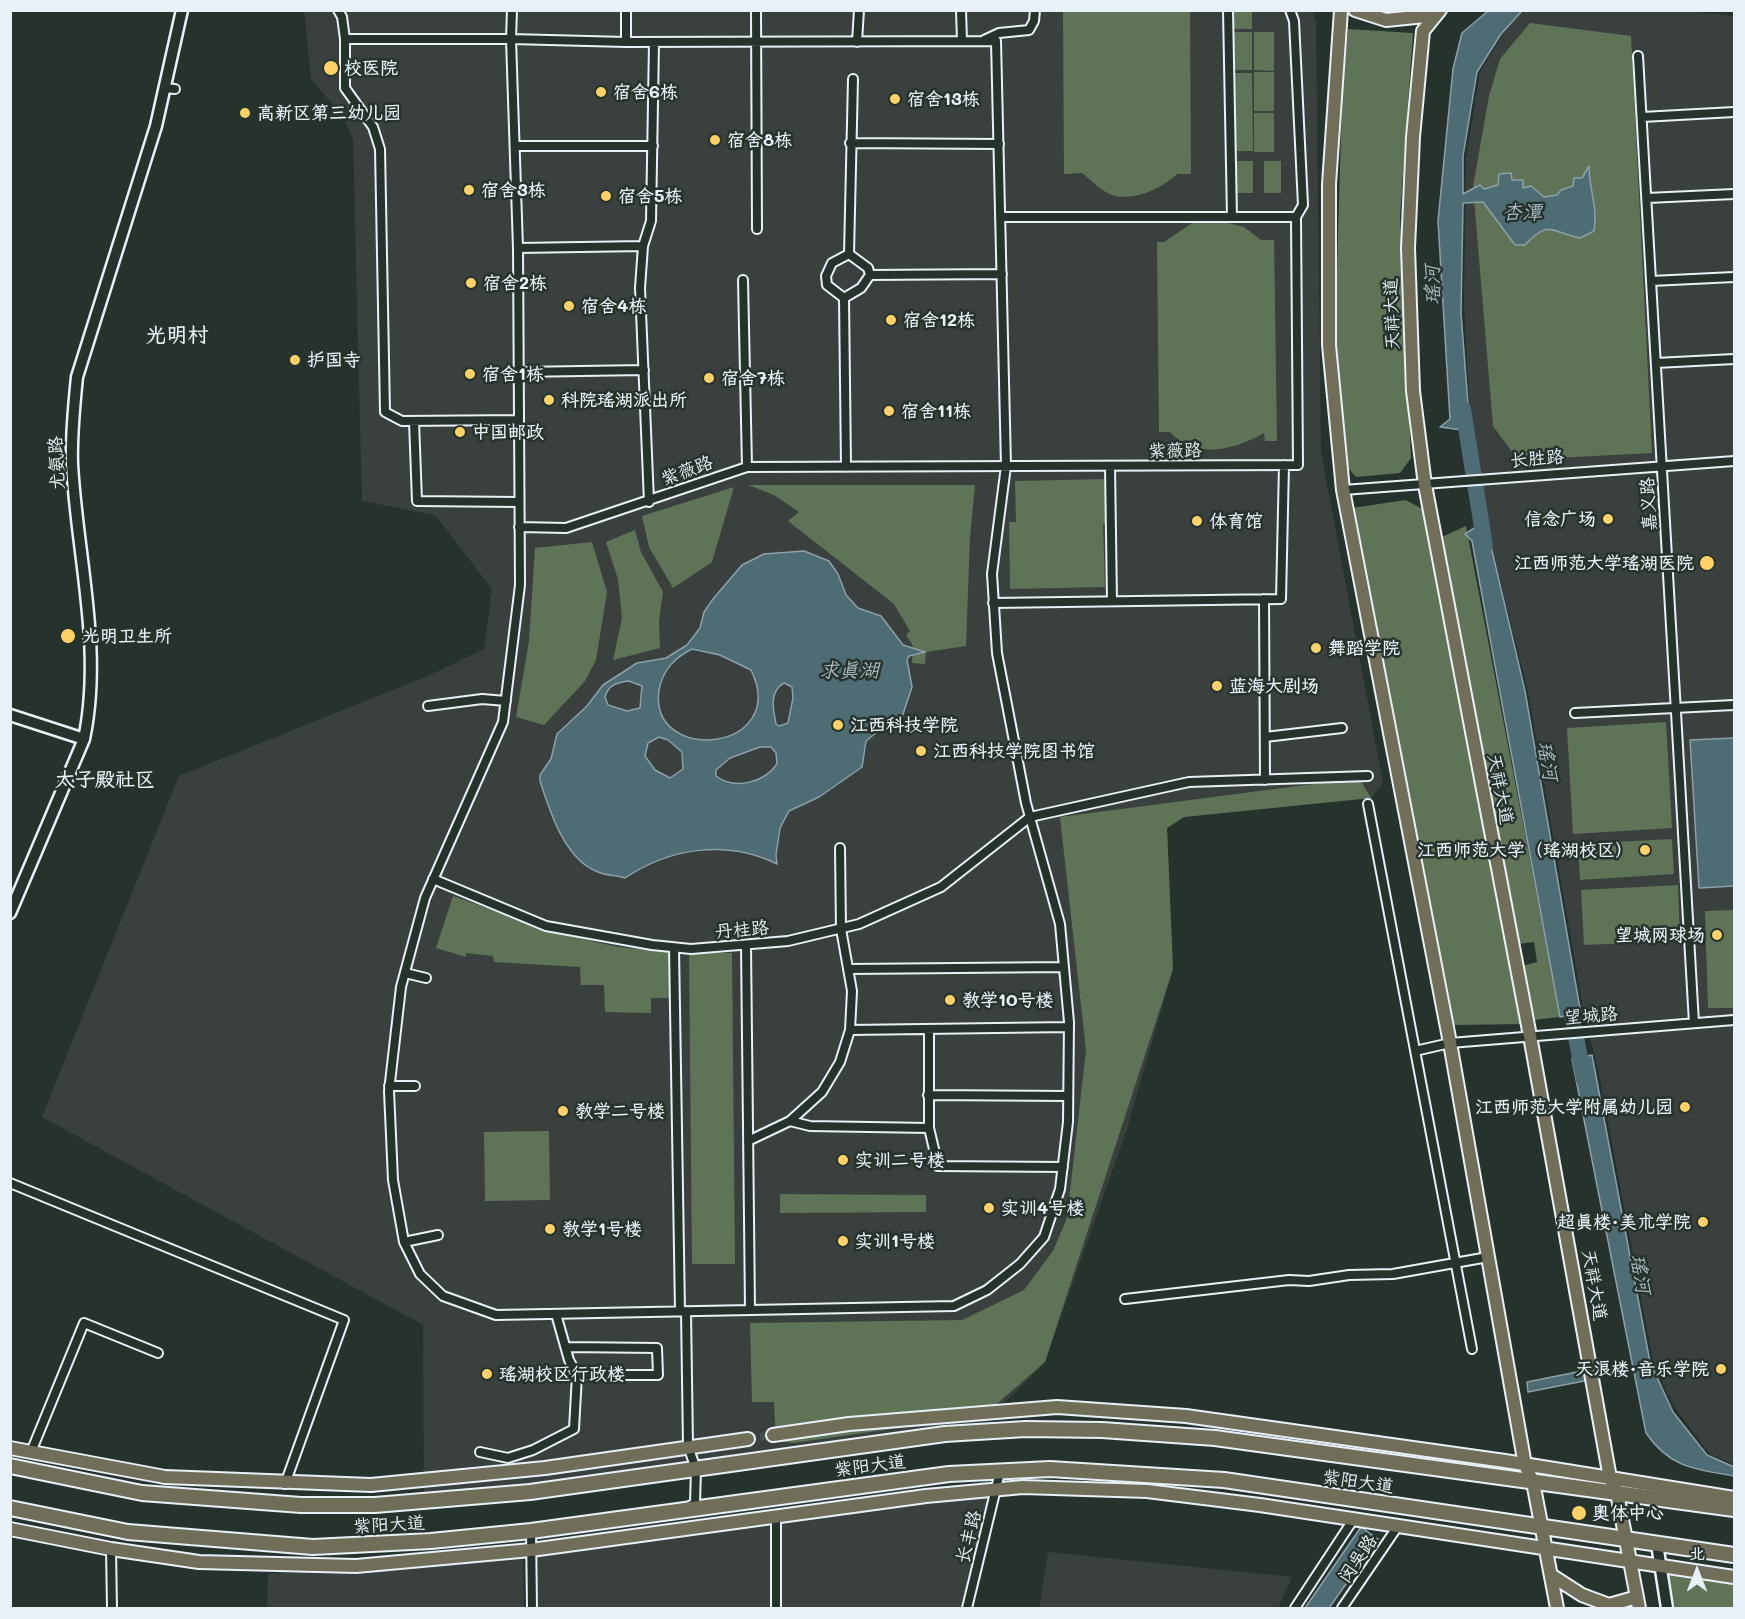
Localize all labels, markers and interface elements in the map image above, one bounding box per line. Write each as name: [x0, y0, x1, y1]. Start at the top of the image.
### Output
place label: 校医院: [344, 57, 398, 79]
marker: 校医院: [322, 59, 340, 77]
place label: 宿舍6栋: [613, 81, 678, 103]
marker: 宿舍6栋: [594, 85, 608, 99]
place label: 宿舍13栋: [907, 88, 980, 110]
marker: 宿舍13栋: [888, 92, 902, 106]
place label: 高新区第三幼儿园: [257, 102, 401, 124]
marker: 高新区第三幼儿园: [238, 106, 252, 120]
place label: 宿舍8栋: [727, 129, 792, 151]
marker: 宿舍8栋: [708, 133, 722, 147]
place label: 宿舍3栋: [481, 179, 546, 201]
marker: 宿舍3栋: [462, 183, 476, 197]
place label: 宿舍5栋: [618, 185, 683, 207]
marker: 宿舍5栋: [599, 189, 613, 203]
water label: 杏潭: [1502, 201, 1542, 225]
water label: 瑶河: [1420, 265, 1446, 305]
place label: 宿舍2栋: [483, 272, 547, 294]
marker: 宿舍2栋: [464, 276, 478, 290]
street label: 天祥大道: [1380, 278, 1404, 350]
place label: 宿舍4栋: [581, 295, 646, 317]
marker: 宿舍4栋: [562, 299, 576, 313]
place label: 宿舍12栋: [903, 309, 975, 331]
marker: 宿舍12栋: [884, 313, 898, 327]
district label: 光明村: [146, 323, 208, 349]
place label: 护国寺: [307, 349, 361, 371]
marker: 护国寺: [288, 353, 302, 367]
place label: 宿舍1栋: [482, 363, 544, 385]
marker: 宿舍1栋: [463, 367, 477, 381]
place label: 宿舍7栋: [721, 367, 785, 389]
marker: 宿舍7栋: [702, 371, 716, 385]
place label: 科院瑶湖派出所: [561, 389, 687, 411]
marker: 科院瑶湖派出所: [542, 393, 556, 407]
place label: 宿舍11栋: [901, 400, 971, 422]
marker: 宿舍11栋: [882, 404, 896, 418]
place label: 中国邮政: [472, 421, 544, 443]
marker: 中国邮政: [453, 425, 467, 439]
street label: 尤氨路: [45, 435, 69, 491]
street label: 紫薇路: [1148, 440, 1202, 462]
street label: 长胜路: [1509, 446, 1565, 472]
street label: 紫薇路: [658, 452, 716, 490]
street label: 嘉义路: [1637, 476, 1661, 532]
place label: 信念广场: [1524, 508, 1596, 530]
place label: 体育馆: [1209, 510, 1263, 532]
marker: 信念广场: [1601, 512, 1615, 526]
marker: 体育馆: [1190, 514, 1204, 528]
place label: 江西师范大学瑶湖医院: [1514, 552, 1694, 574]
marker: 江西师范大学瑶湖医院: [1698, 554, 1716, 572]
place label: 光明卫生所: [82, 625, 172, 647]
marker: 光明卫生所: [59, 627, 77, 645]
place label: 舞蹈学院: [1328, 637, 1400, 659]
marker: 舞蹈学院: [1309, 641, 1323, 655]
water label: 求真湖: [819, 659, 879, 683]
place label: 蓝海大剧场: [1229, 675, 1319, 697]
marker: 蓝海大剧场: [1210, 679, 1224, 693]
place label: 江西科技学院: [850, 714, 958, 736]
marker: 江西科技学院: [831, 718, 845, 732]
water label: 瑶河: [1532, 739, 1562, 783]
place label: 江西科技学院图书馆: [933, 740, 1095, 762]
marker: 江西科技学院图书馆: [914, 744, 928, 758]
street label: 天祥大道: [1483, 752, 1517, 826]
district label: 太子殿社区: [55, 768, 155, 792]
place label: 江西师范大学（瑶湖校区）: [1417, 839, 1633, 861]
marker: 江西师范大学（瑶湖校区）: [1638, 843, 1652, 857]
street label: 丹桂路: [714, 917, 770, 943]
place label: 望城网球场: [1615, 924, 1705, 946]
marker: 望城网球场: [1710, 928, 1724, 942]
place label: 教学10号楼: [962, 989, 1054, 1011]
marker: 教学10号楼: [943, 993, 957, 1007]
street label: 望城路: [1563, 1003, 1619, 1029]
place label: 江西师范大学附属幼儿园: [1475, 1096, 1673, 1118]
place label: 教学二号楼: [575, 1100, 665, 1122]
marker: 江西师范大学附属幼儿园: [1678, 1100, 1692, 1114]
marker: 教学二号楼: [556, 1104, 570, 1118]
place label: 实训二号楼: [855, 1149, 945, 1171]
marker: 实训二号楼: [836, 1153, 850, 1167]
place label: 实训4号楼: [1001, 1197, 1084, 1219]
marker: 实训4号楼: [982, 1201, 996, 1215]
place label: 超真楼·美术学院: [1557, 1211, 1691, 1233]
marker: 超真楼·美术学院: [1696, 1215, 1710, 1229]
place label: 教学1号楼: [562, 1218, 642, 1240]
marker: 教学1号楼: [543, 1222, 557, 1236]
place label: 实训1号楼: [855, 1230, 935, 1252]
marker: 实训1号楼: [836, 1234, 850, 1248]
street label: 天祥大道: [1577, 1248, 1611, 1322]
water label: 瑶河: [1625, 1252, 1655, 1296]
place label: 天浪楼·音乐学院: [1575, 1358, 1709, 1380]
marker: 天浪楼·音乐学院: [1714, 1362, 1728, 1376]
place label: 瑶湖校区行政楼: [499, 1363, 625, 1385]
marker: 瑶湖校区行政楼: [480, 1367, 494, 1381]
street label: 紫阳大道: [833, 1451, 907, 1481]
street label: 紫阳大道: [1321, 1466, 1395, 1498]
place label: 奥体中心: [1592, 1502, 1664, 1524]
marker: 奥体中心: [1570, 1504, 1588, 1522]
street label: 长丰路: [952, 1508, 986, 1566]
street label: 紫阳大道: [352, 1512, 426, 1538]
street label: 闵吴路: [1334, 1531, 1382, 1587]
north arrow: [1667, 1541, 1727, 1601]
text: 北: [1689, 1542, 1705, 1563]

